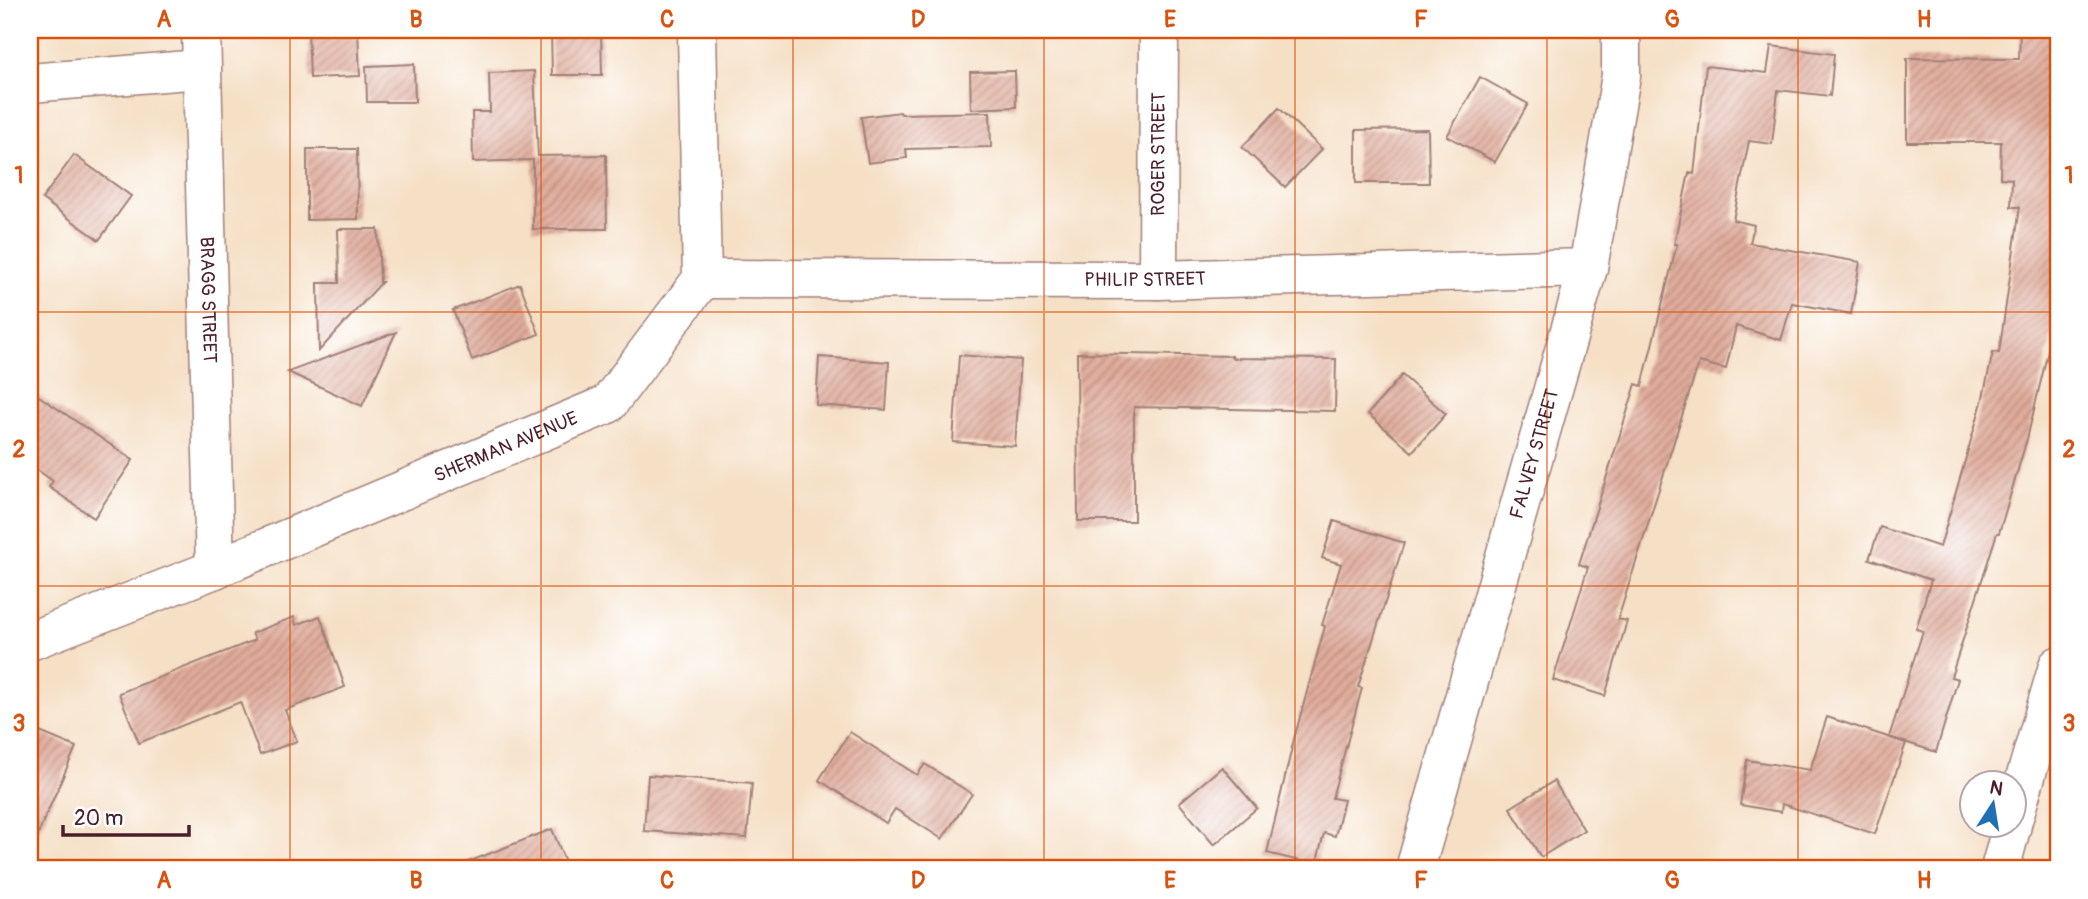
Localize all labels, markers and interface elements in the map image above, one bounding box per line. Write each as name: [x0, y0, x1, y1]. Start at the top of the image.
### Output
text: A: [157, 5, 172, 34]
text: B: [409, 5, 423, 34]
text: C: [660, 5, 674, 34]
text: D: [911, 5, 925, 34]
text: E: [1164, 5, 1176, 34]
text: F: [1414, 5, 1428, 34]
text: G: [1664, 5, 1680, 34]
text: H: [1917, 5, 1931, 34]
street label: ROGER STREET: [1146, 92, 1171, 216]
text: 1: [15, 161, 24, 190]
text: 1: [2065, 161, 2074, 190]
street label: BRAGG STREET: [194, 236, 222, 363]
street label: PHILIP STREET: [1084, 267, 1206, 292]
street label: FALVEY STREET: [1504, 386, 1565, 522]
street label: SHERMAN AVENUE: [430, 406, 582, 488]
text: 2: [13, 435, 26, 464]
text: 2: [2063, 435, 2076, 464]
text: 3: [13, 709, 25, 738]
text: 3: [2063, 709, 2075, 738]
north arrow: [1958, 769, 2028, 839]
text: N: [1988, 775, 2005, 801]
scale bar: [63, 794, 189, 838]
text: 20 m: [74, 805, 123, 832]
text: A: [157, 866, 172, 895]
text: B: [409, 866, 423, 895]
text: C: [660, 866, 674, 895]
text: D: [911, 866, 925, 895]
text: E: [1164, 866, 1176, 895]
text: F: [1414, 866, 1428, 895]
text: G: [1664, 866, 1680, 895]
text: H: [1917, 866, 1931, 895]

